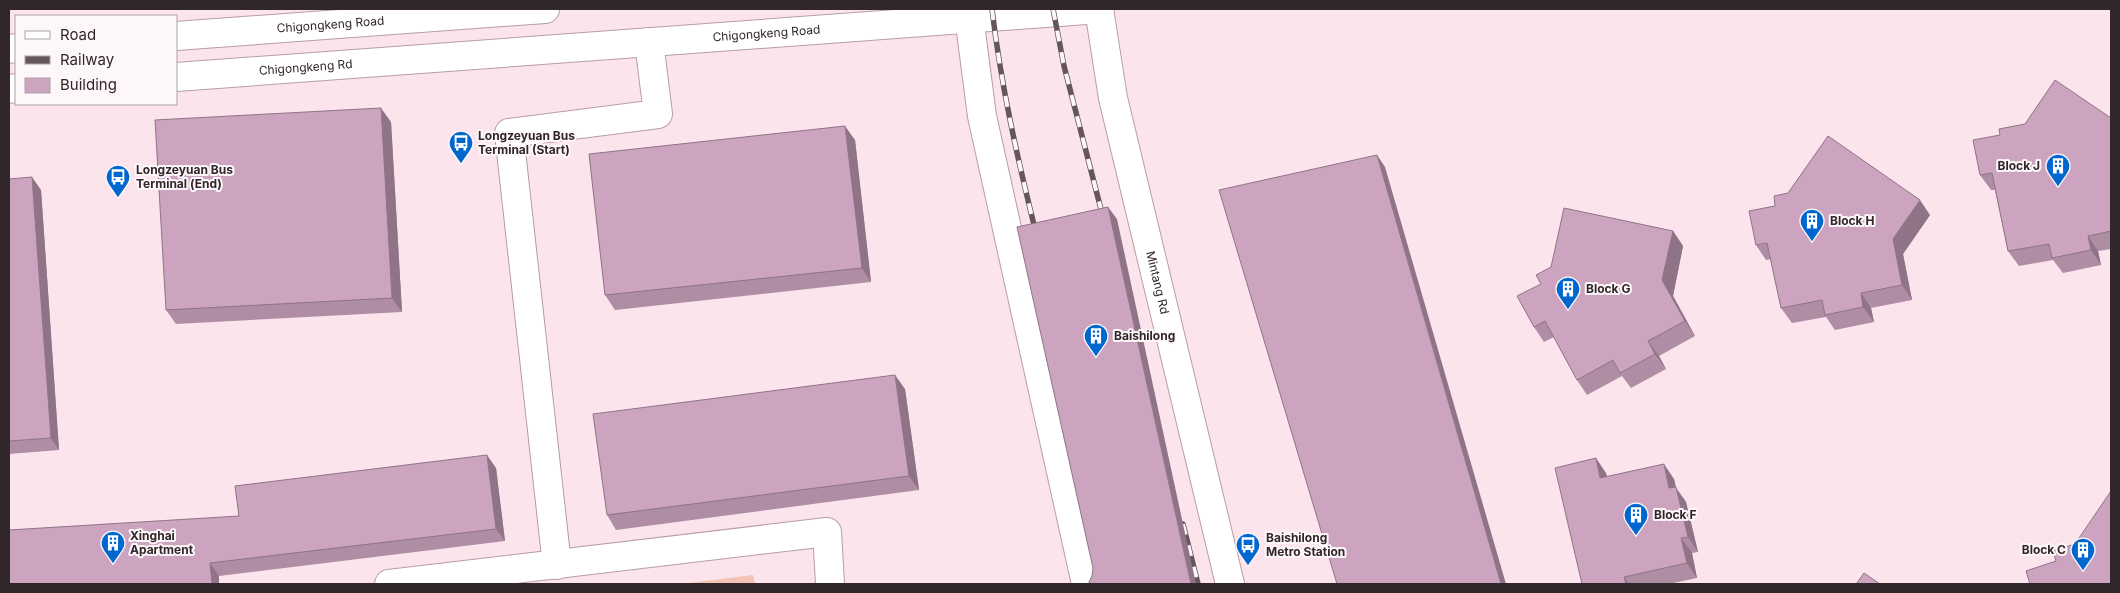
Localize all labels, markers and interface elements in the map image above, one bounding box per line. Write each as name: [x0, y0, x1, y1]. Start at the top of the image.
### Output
street label: Chigongkeng Road: [276, 13, 385, 36]
legend: [15, 15, 178, 105]
street label: Chigongkeng Road: [712, 22, 821, 44]
text: Road: [60, 25, 96, 44]
text: Railway: [60, 50, 115, 69]
street label: Chigongkeng Rd: [258, 56, 353, 78]
text: Building: [60, 75, 117, 94]
place label: Longzeyuan Bus Terminal (Start): [478, 128, 575, 157]
bus stop icon: Longzeyuan Bus Terminal (Start): [448, 130, 474, 164]
building icon: Block J: [2045, 153, 2071, 187]
place label: Block J: [1998, 158, 2040, 173]
place label: Longzeyuan Bus Terminal (End): [136, 162, 233, 191]
bus stop icon: Longzeyuan Bus Terminal (End): [105, 164, 131, 198]
building icon: Block H: [1799, 208, 1825, 242]
place label: Block H: [1830, 213, 1874, 228]
street label: Mintang Rd: [1143, 249, 1173, 316]
building icon: Block G: [1555, 276, 1581, 310]
place label: Block G: [1586, 281, 1630, 296]
building icon: Baishilong: [1083, 323, 1109, 357]
place label: Baishilong: [1114, 328, 1175, 343]
building icon: Block F: [1623, 502, 1649, 536]
place label: Block F: [1654, 507, 1696, 522]
place label: Xinghai Apartment: [130, 528, 194, 557]
building icon: Xinghai Apartment: [100, 530, 126, 564]
place label: Baishilong Metro Station: [1266, 530, 1345, 559]
bus stop icon: Baishilong Metro Station: [1235, 532, 1261, 566]
building icon: Block C: [2070, 537, 2096, 571]
place label: Block C: [2022, 542, 2066, 557]

